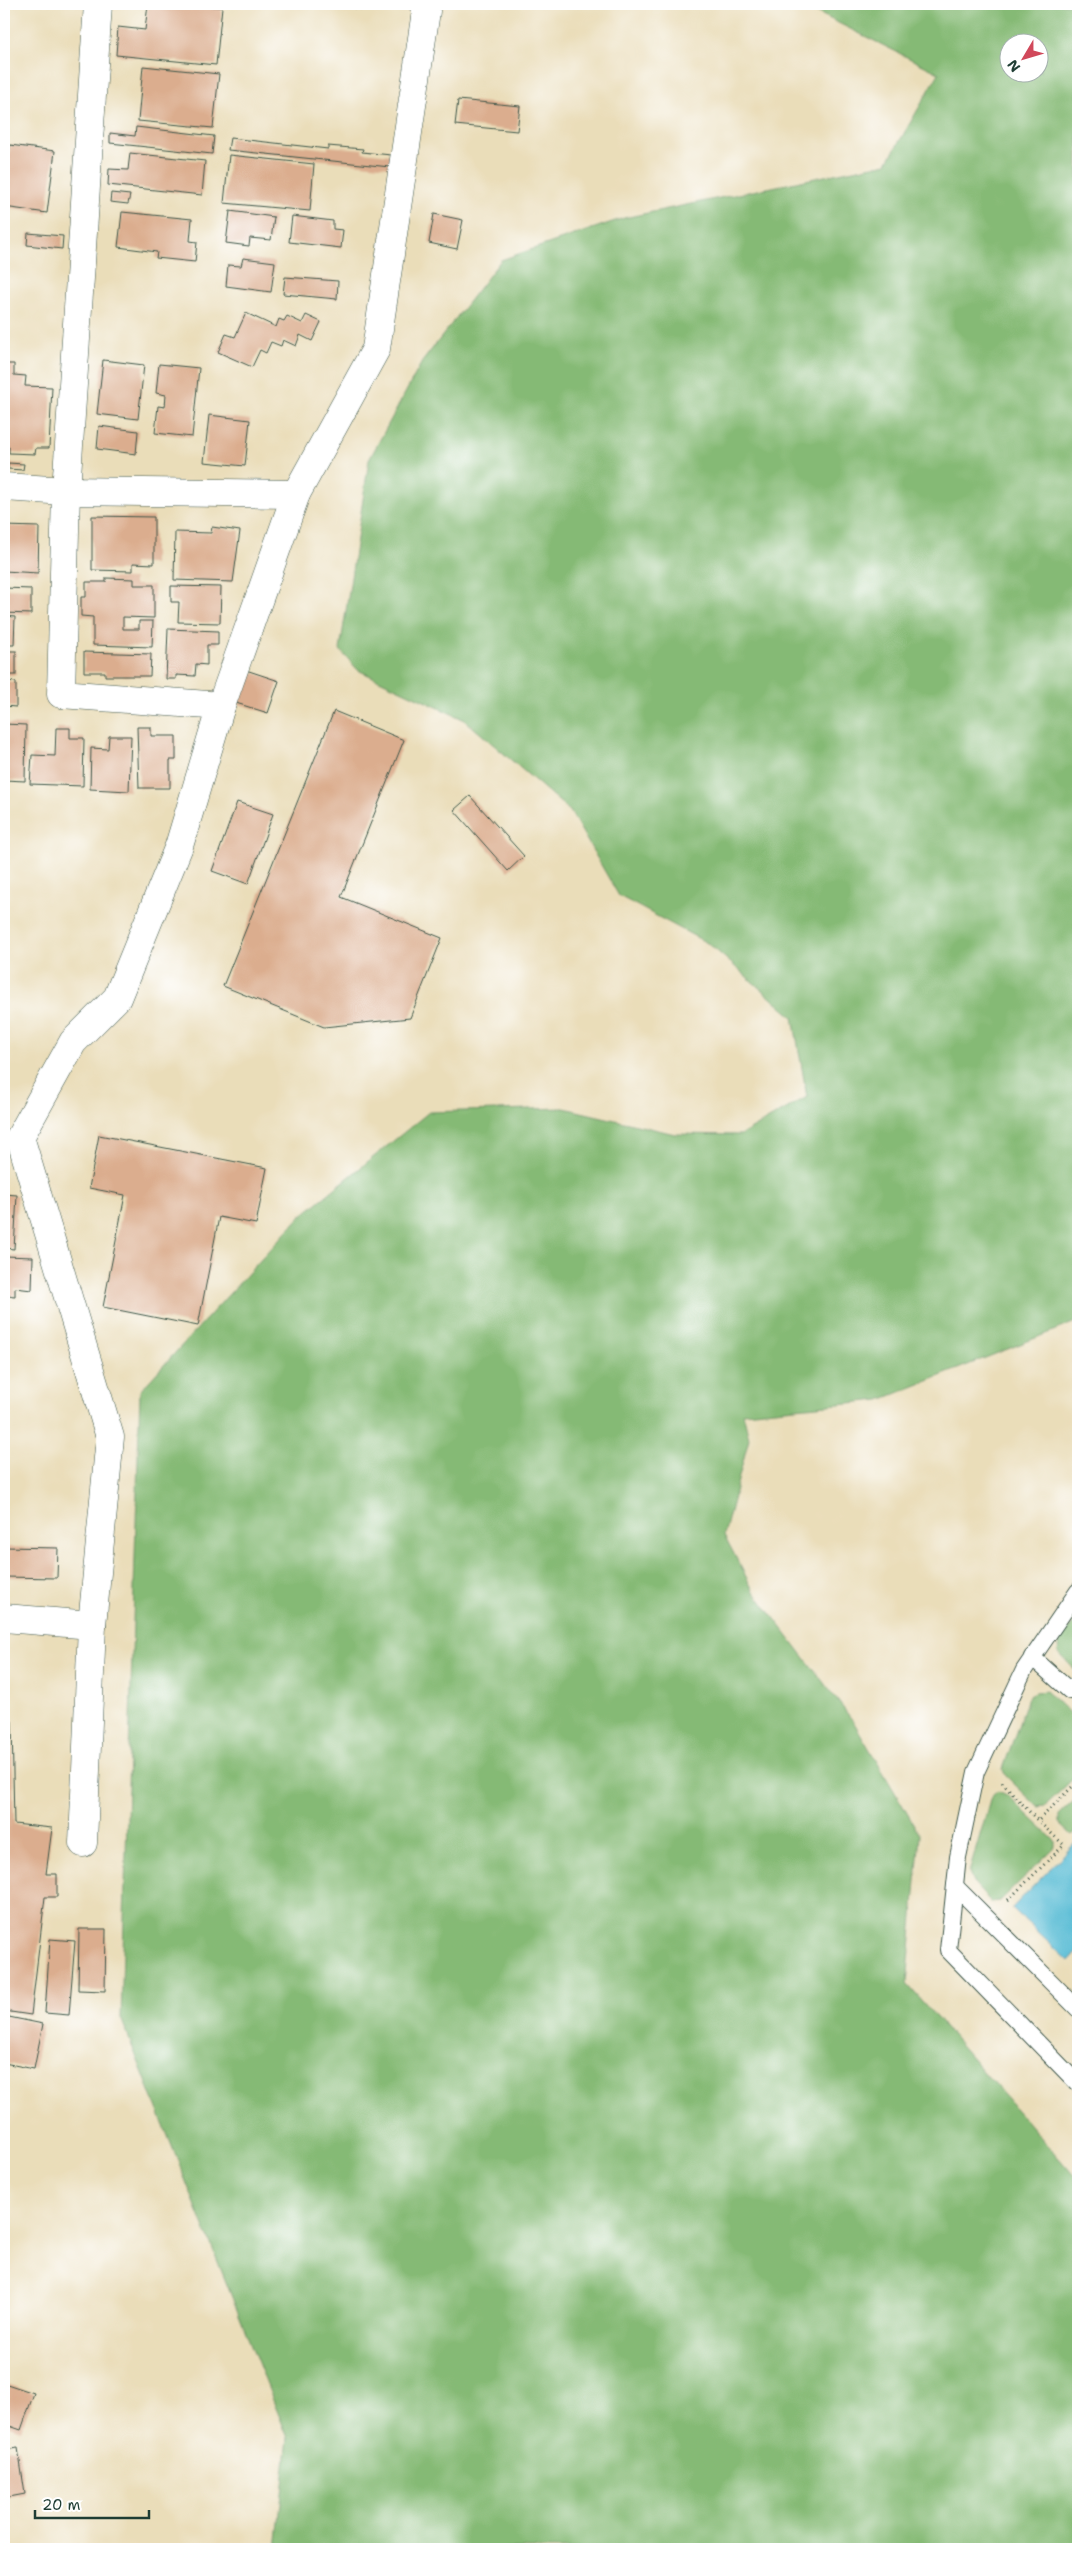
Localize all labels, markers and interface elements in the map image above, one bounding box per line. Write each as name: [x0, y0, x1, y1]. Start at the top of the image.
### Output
north arrow: [1000, 32, 1050, 82]
text: N: [1003, 56, 1024, 76]
scale bar: [35, 2488, 149, 2520]
text: 20 m: [42, 2495, 81, 2515]

